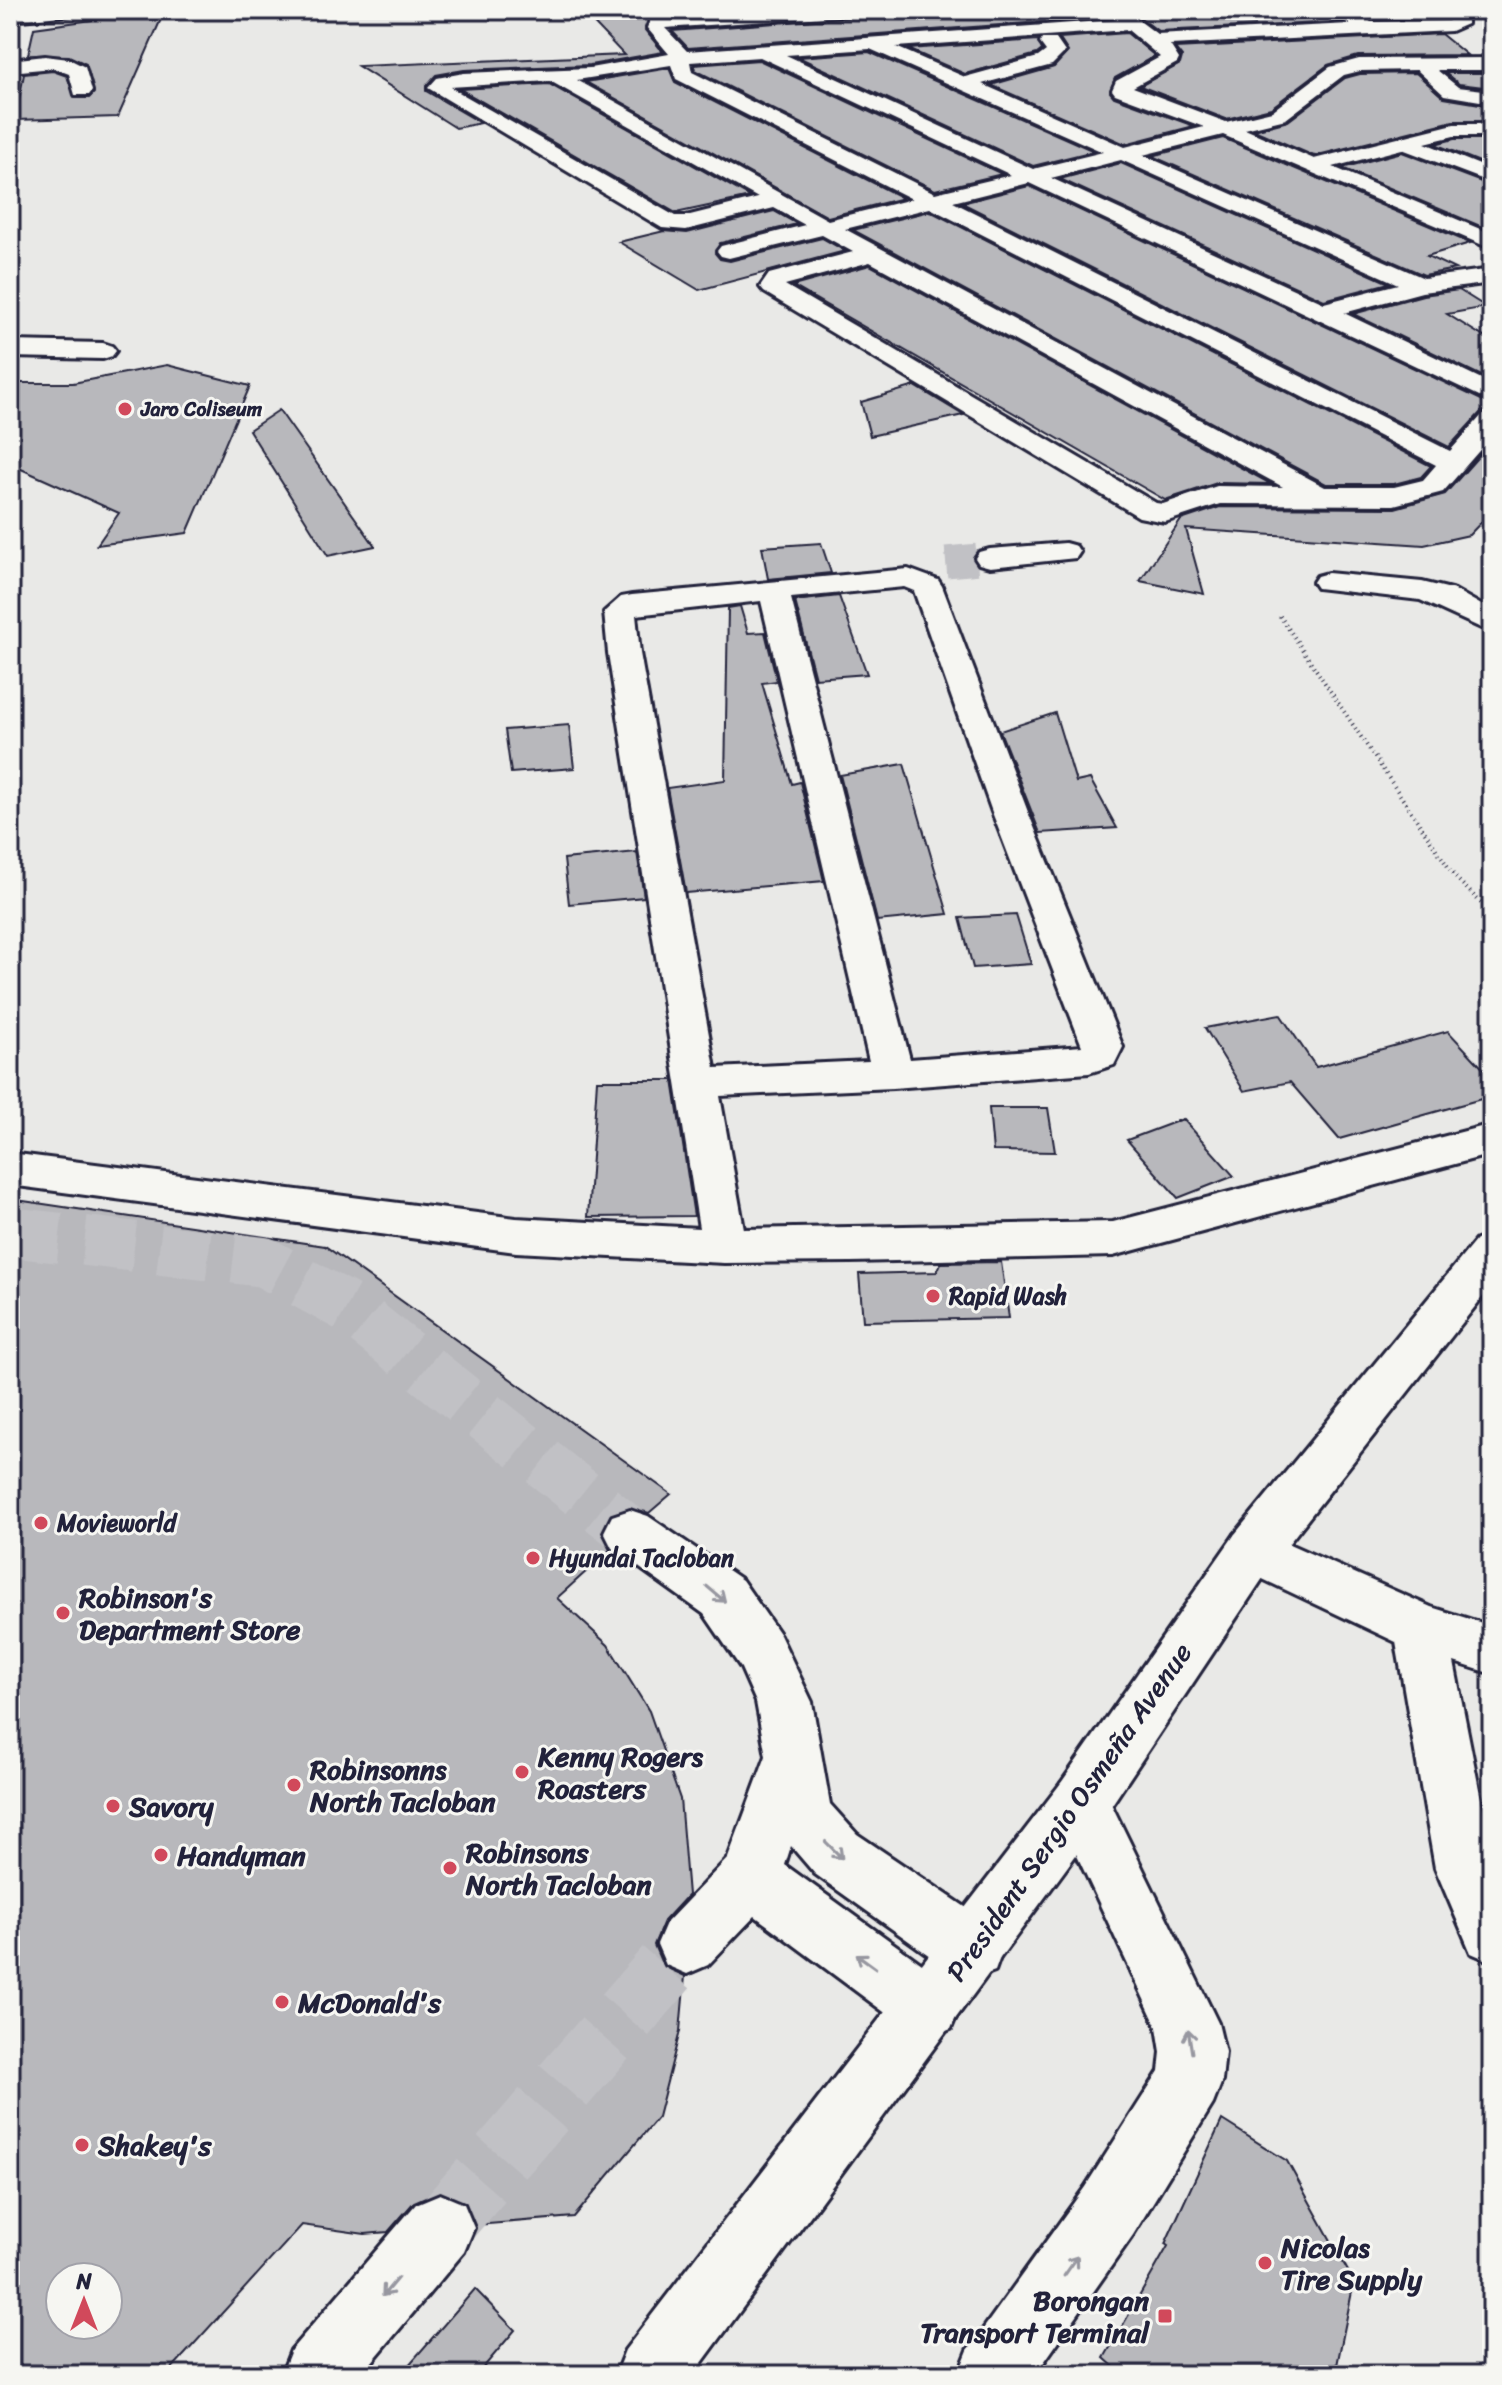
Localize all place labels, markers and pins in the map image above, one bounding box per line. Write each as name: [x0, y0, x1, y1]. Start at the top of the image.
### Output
place label: Jaro Coliseum: [140, 392, 263, 427]
marker: Jaro Coliseum: [116, 400, 134, 418]
place label: Rapid Wash: [948, 1275, 1068, 1317]
marker: Rapid Wash: [924, 1287, 942, 1305]
place label: Movieworld: [56, 1502, 179, 1544]
marker: Movieworld: [32, 1514, 50, 1532]
place label: Hyundai Tacloban: [549, 1537, 734, 1579]
marker: Hyundai Tacloban: [524, 1549, 542, 1567]
place label: Robinson's Department Store: [78, 1573, 301, 1654]
marker: Robinson's Department Store: [54, 1604, 72, 1622]
place label: Kenny Rogers Roasters: [537, 1732, 704, 1813]
place label: Robinsonns North Tacloban: [309, 1745, 497, 1826]
marker: Kenny Rogers Roasters: [513, 1763, 531, 1781]
marker: Robinsonns North Tacloban: [285, 1776, 303, 1794]
place label: Savory: [128, 1782, 214, 1831]
marker: Savory: [104, 1797, 122, 1815]
place label: Robinsons North Tacloban: [465, 1828, 653, 1909]
place label: Handyman: [177, 1831, 307, 1880]
marker: Handyman: [152, 1846, 170, 1864]
marker: Robinsons North Tacloban: [441, 1859, 459, 1877]
place label: McDonald's: [297, 1978, 442, 2027]
marker: McDonald's: [273, 1993, 291, 2011]
place label: Shakey's: [97, 2121, 212, 2170]
marker: Shakey's: [73, 2136, 91, 2154]
place label: Nicolas Tire Supply: [1280, 2223, 1424, 2304]
marker: Nicolas Tire Supply: [1256, 2254, 1274, 2272]
place label: Borongan Transport Terminal: [920, 2276, 1150, 2357]
marker: Borongan Transport Terminal: [1156, 2307, 1174, 2325]

